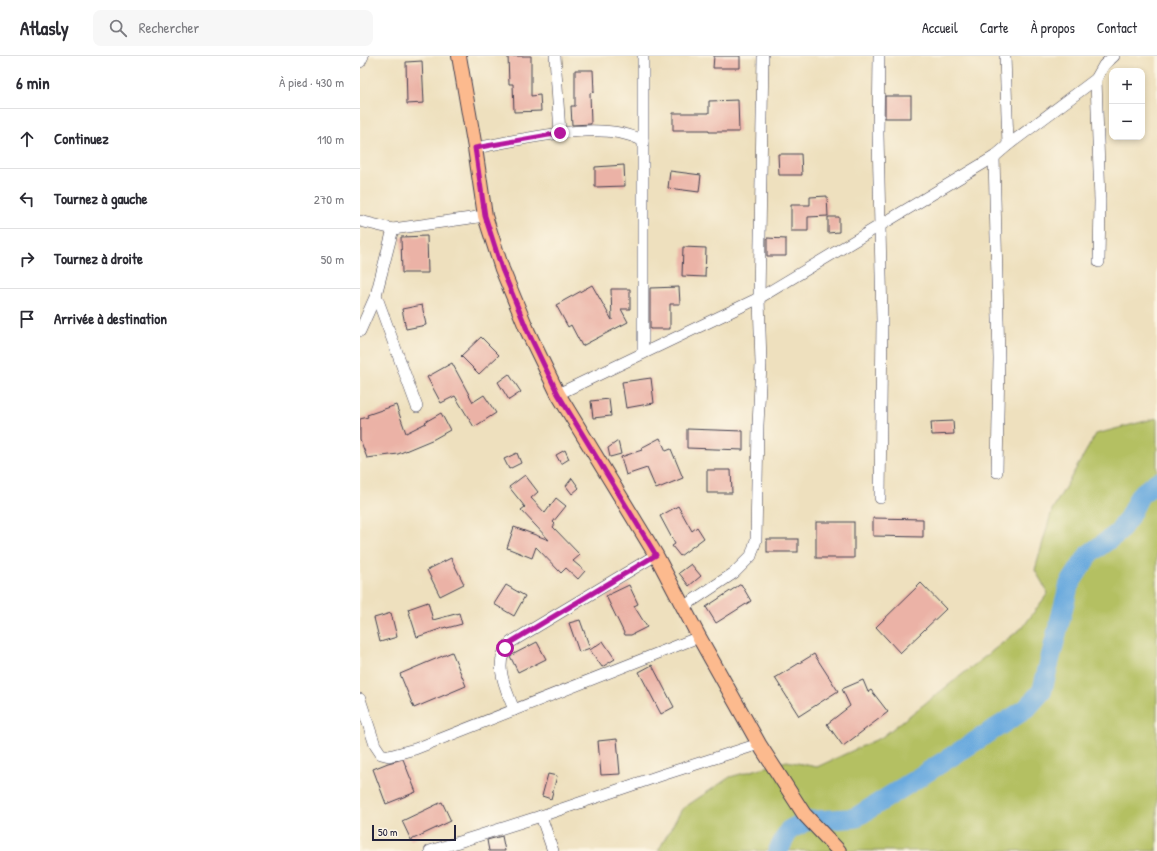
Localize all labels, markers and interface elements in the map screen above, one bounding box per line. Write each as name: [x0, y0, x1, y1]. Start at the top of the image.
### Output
search box: [93, 10, 373, 46]
text: Atlasly: [20, 15, 69, 41]
icon: search: [107, 17, 129, 39]
text: Rechercher: [139, 17, 199, 38]
text: Accueil: [922, 18, 958, 37]
text: Carte: [980, 18, 1009, 37]
text: À propos: [1031, 18, 1075, 37]
text: Contact: [1097, 18, 1137, 37]
map controls: [1109, 68, 1145, 140]
button: +: [1109, 68, 1145, 104]
text: 6 min: [16, 71, 50, 94]
text: À pied · 430 m: [279, 73, 344, 91]
button: −: [1109, 104, 1145, 140]
route end: [551, 124, 569, 142]
icon: ahead: [16, 128, 38, 150]
text: Continuez: [54, 128, 109, 149]
text: 110 m: [317, 130, 344, 148]
icon: left: [16, 188, 38, 210]
text: Tournez à gauche: [54, 188, 147, 209]
text: 270 m: [314, 190, 344, 208]
icon: right: [16, 248, 38, 270]
text: Tournez à droite: [54, 248, 143, 269]
text: 50 m: [321, 250, 344, 268]
icon: arrive: [16, 308, 38, 330]
text: Arrivée à destination: [54, 308, 167, 329]
route start: [496, 639, 514, 657]
scale bar: [372, 823, 456, 842]
text: 50 m: [378, 825, 398, 839]

